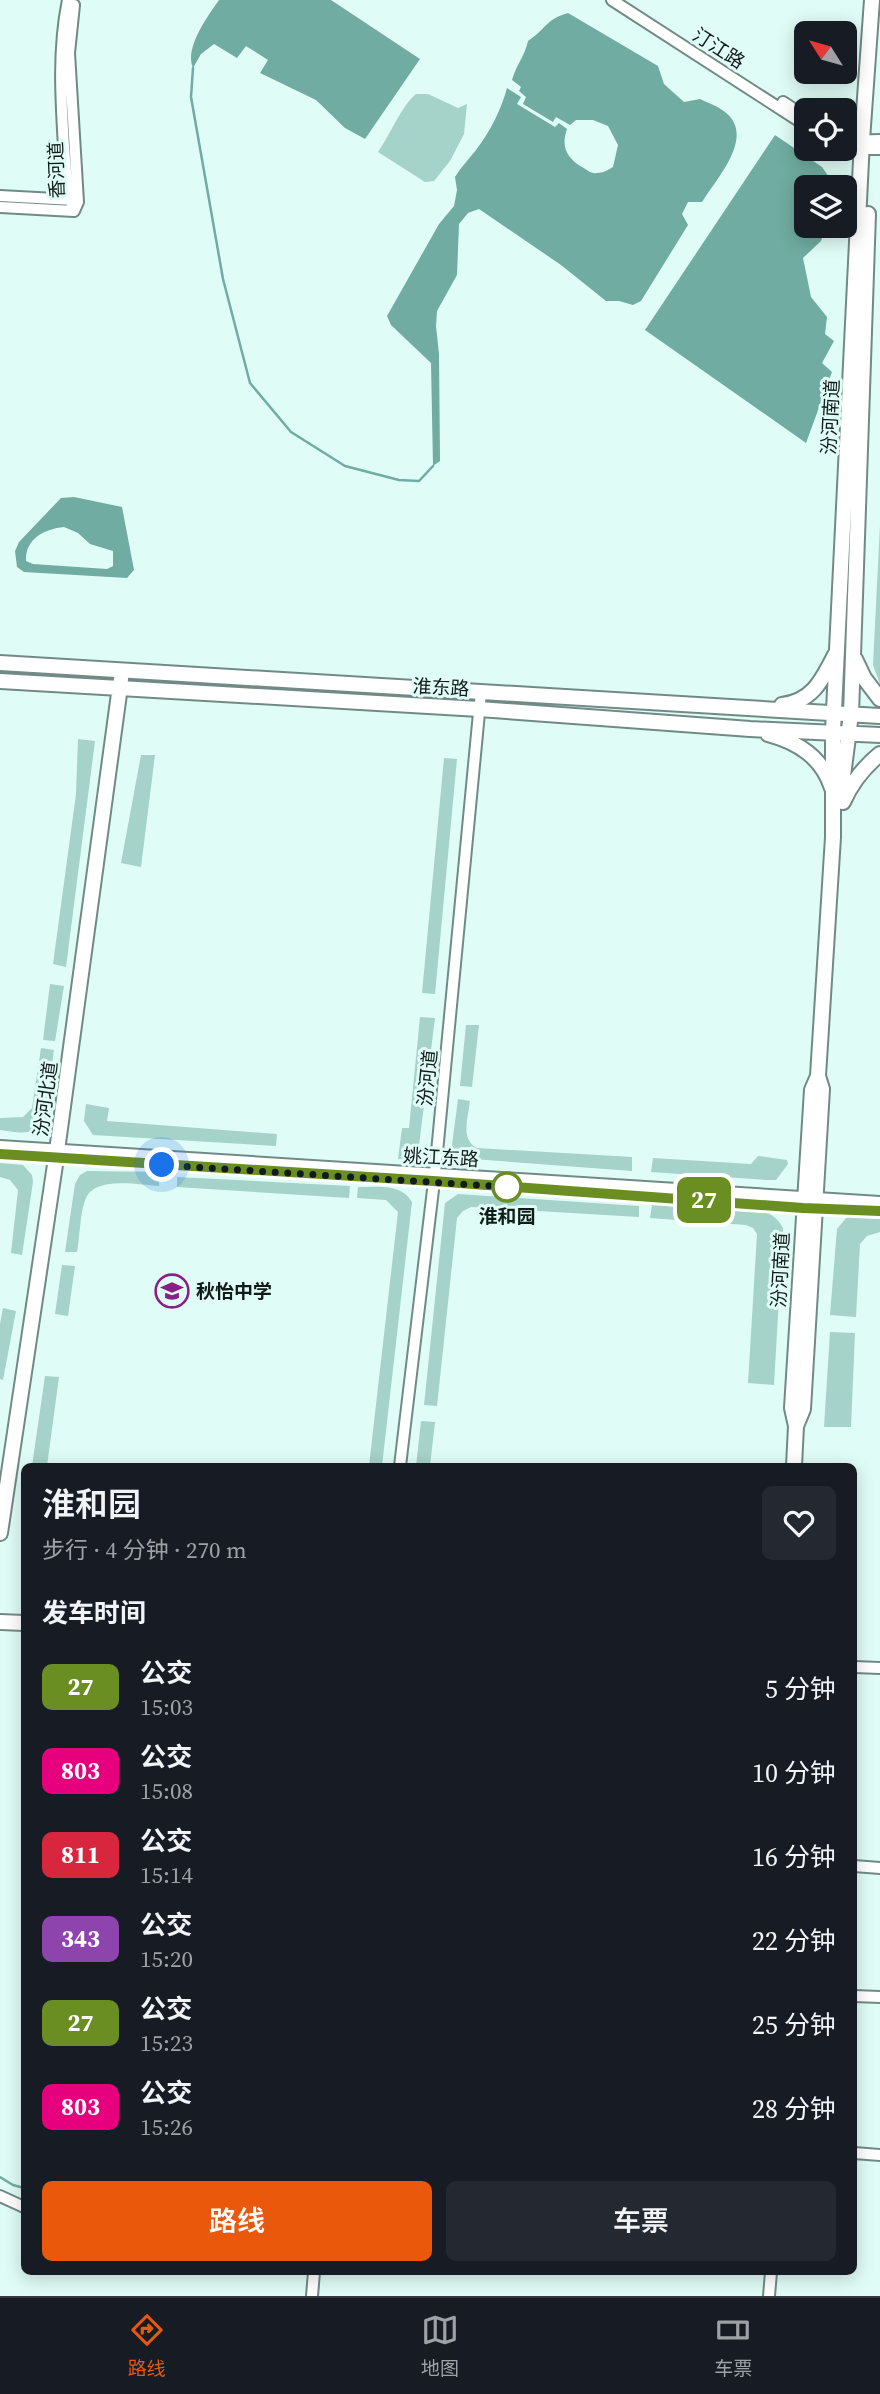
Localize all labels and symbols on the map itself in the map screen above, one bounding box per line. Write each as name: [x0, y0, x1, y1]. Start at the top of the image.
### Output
north arrow: [794, 21, 858, 84]
street label: 汀江路: [688, 22, 750, 74]
street label: 香河道: [42, 141, 70, 199]
street label: 汾河南道: [815, 378, 845, 456]
street label: 淮东路: [412, 673, 470, 701]
street label: 汾河道: [411, 1048, 443, 1108]
street label: 汾河北道: [27, 1060, 63, 1138]
street label: 姚江东路: [402, 1142, 480, 1172]
your location: [144, 1147, 179, 1182]
marker: 淮和园: [492, 1172, 522, 1202]
line badge: 27: [672, 1177, 736, 1223]
place label: 淮和园: [478, 1203, 536, 1229]
street label: 汾河南道: [765, 1231, 795, 1309]
school or university icon: 秋怡中学: [153, 1272, 191, 1310]
place label: 秋怡中学: [196, 1278, 272, 1304]

